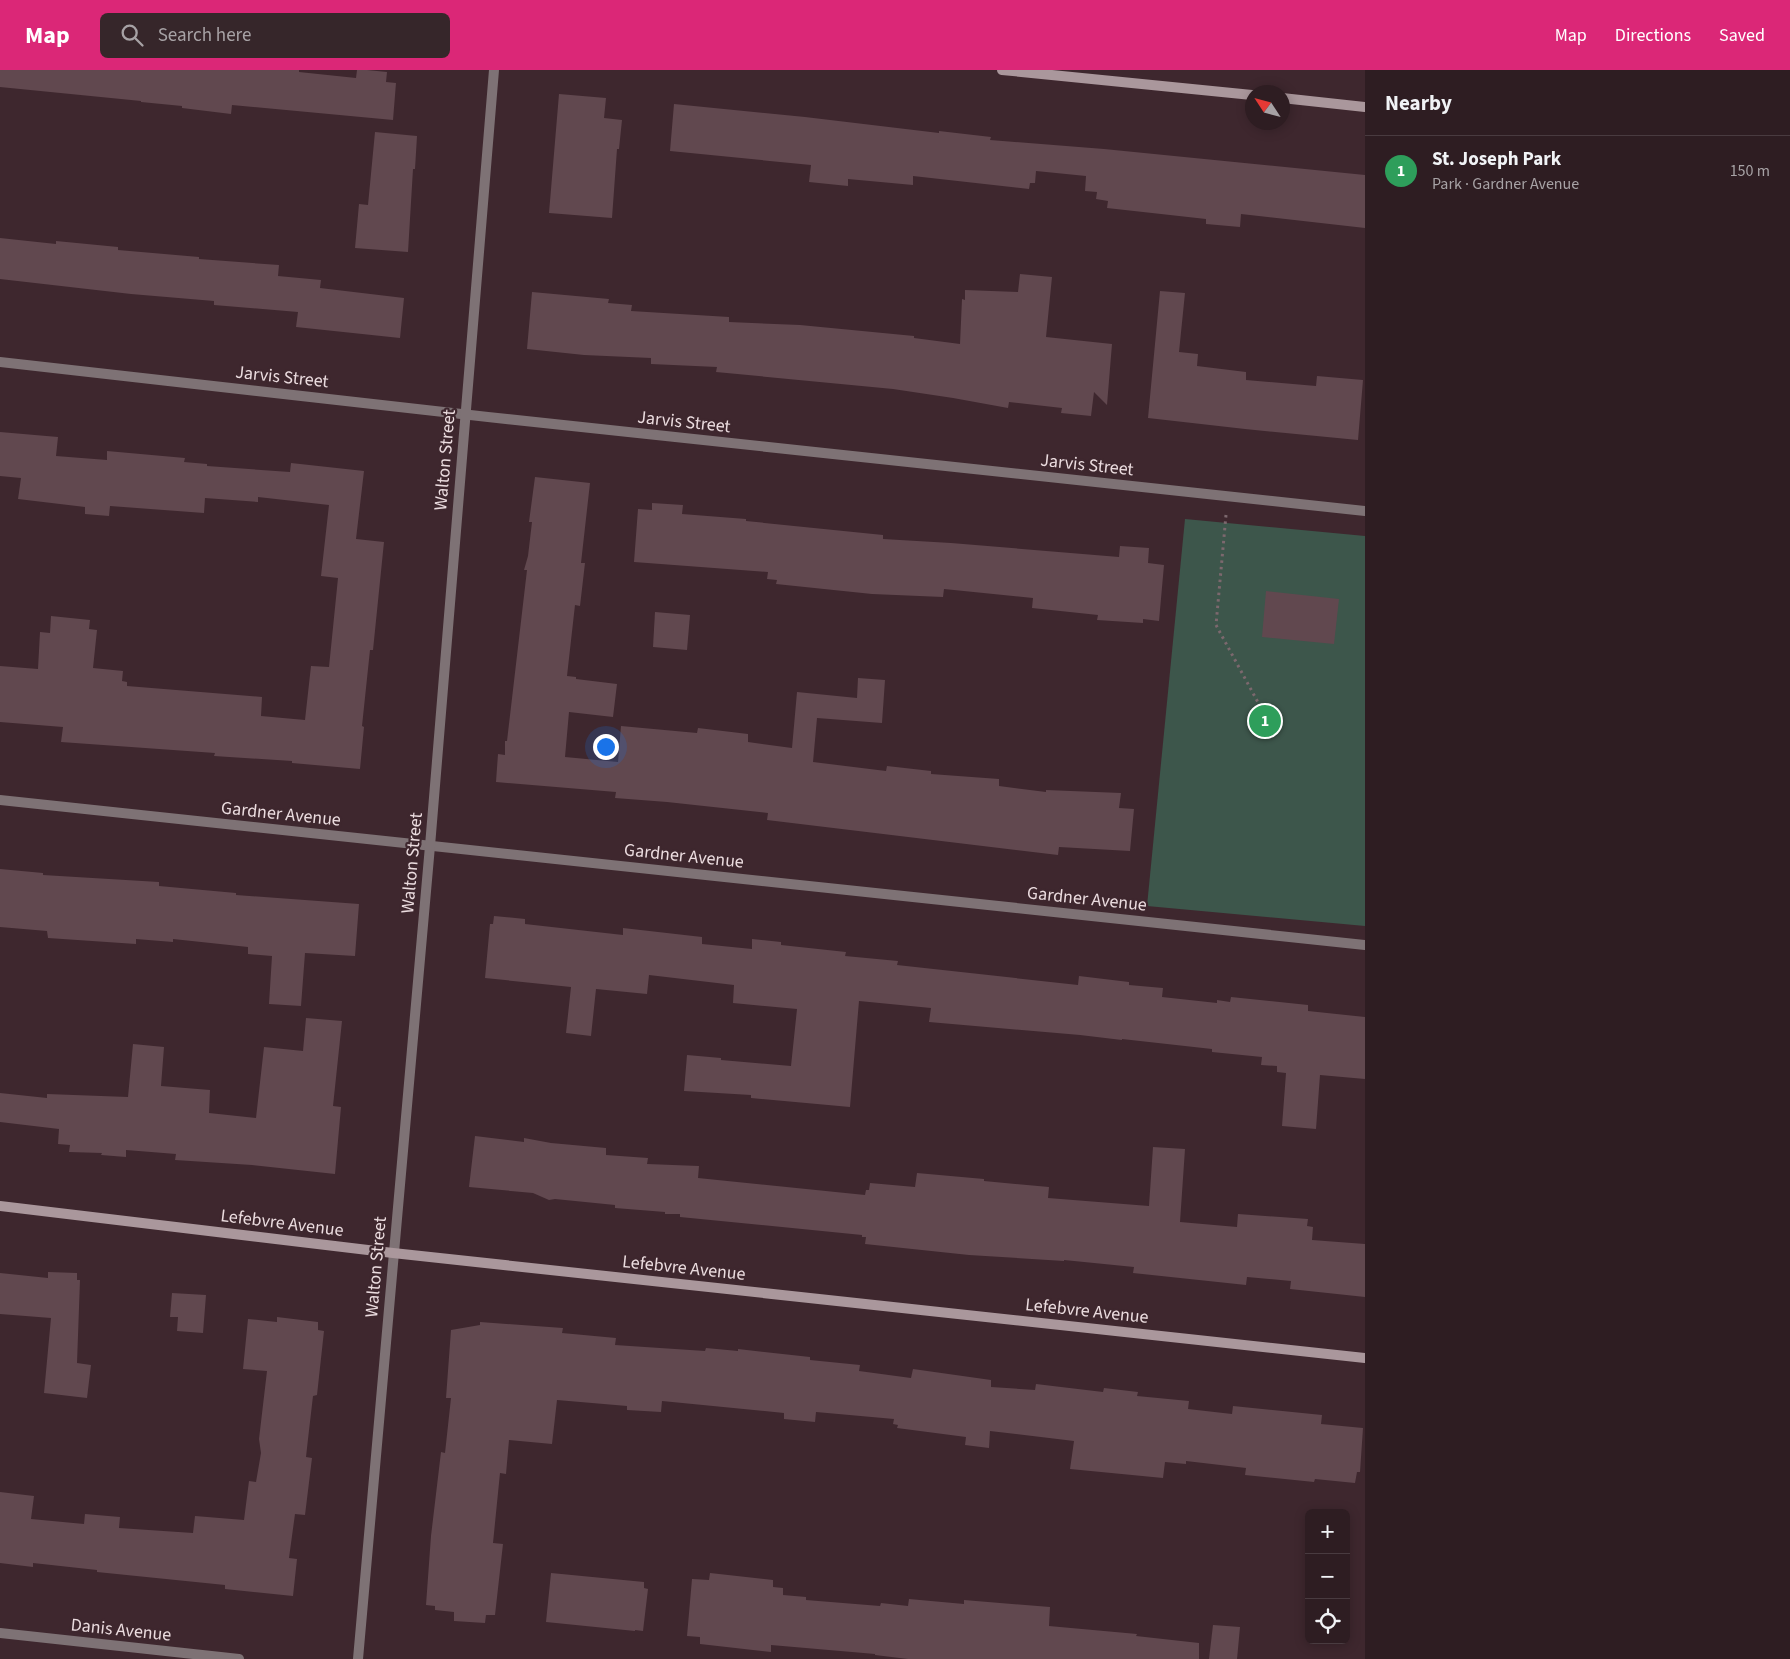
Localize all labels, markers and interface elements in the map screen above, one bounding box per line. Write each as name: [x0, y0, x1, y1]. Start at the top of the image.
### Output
search box: [100, 13, 450, 58]
text: Map: [25, 18, 70, 53]
icon: search: [118, 21, 146, 49]
text: Search here: [158, 22, 251, 49]
text: Map: [1555, 23, 1587, 48]
text: Directions: [1615, 23, 1691, 48]
text: Saved: [1719, 23, 1765, 48]
north arrow: [1245, 85, 1290, 130]
text: Nearby: [1385, 88, 1452, 118]
text: St. Joseph Park: [1432, 146, 1561, 173]
text: 1: [1397, 160, 1405, 182]
text: 150 m: [1730, 160, 1770, 182]
text: Park · Gardner Avenue: [1432, 173, 1579, 195]
street label: Jarvis Street: [234, 360, 330, 394]
street label: Jarvis Street: [636, 405, 732, 439]
street label: Walton Street: [428, 408, 462, 512]
street label: Jarvis Street: [1039, 448, 1135, 482]
pin: 1: [1249, 702, 1281, 740]
your location: [593, 734, 619, 760]
street label: Gardner Avenue: [220, 795, 342, 833]
street label: Walton Street: [395, 811, 429, 915]
street label: Gardner Avenue: [623, 837, 745, 875]
street label: Gardner Avenue: [1026, 880, 1148, 918]
street label: Lefebvre Avenue: [219, 1203, 345, 1243]
street label: Walton Street: [359, 1215, 393, 1319]
street label: Lefebvre Avenue: [621, 1249, 747, 1287]
street label: Lefebvre Avenue: [1024, 1292, 1150, 1330]
map controls: [1305, 1509, 1350, 1644]
button: +: [1305, 1509, 1350, 1554]
button: −: [1305, 1554, 1350, 1599]
button: locate: [1305, 1599, 1350, 1644]
street label: Danis Avenue: [69, 1612, 173, 1648]

